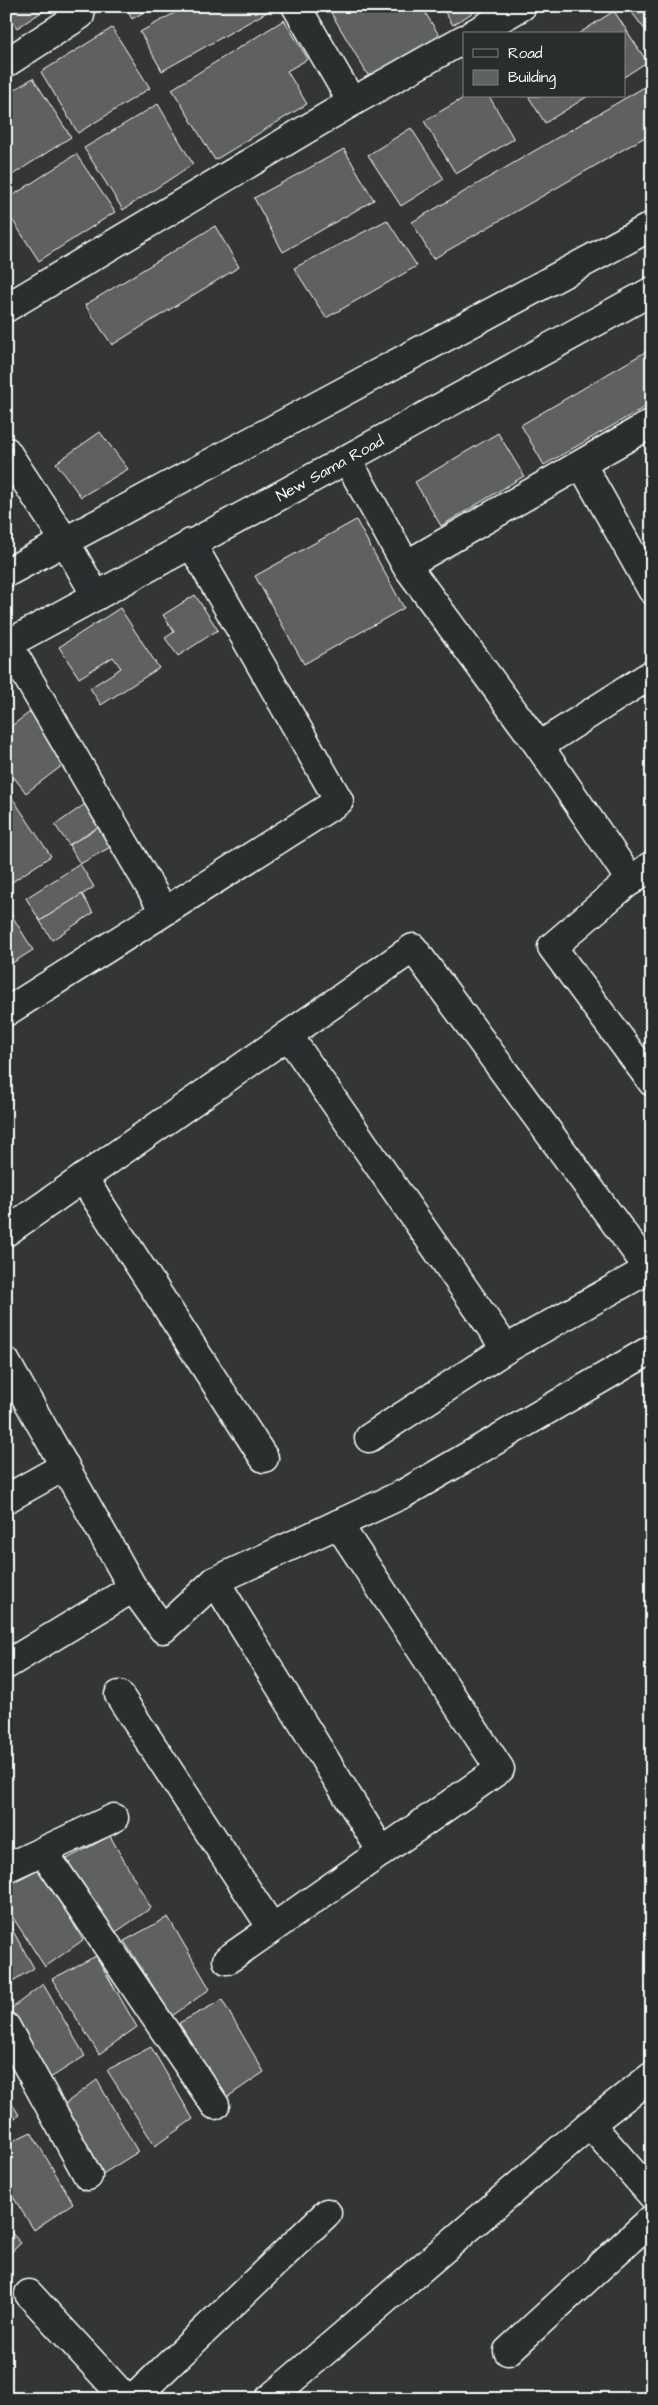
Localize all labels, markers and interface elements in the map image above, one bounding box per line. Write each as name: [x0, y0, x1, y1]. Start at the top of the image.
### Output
legend: [463, 32, 626, 98]
text: Road: [508, 43, 543, 64]
text: Building: [508, 67, 556, 89]
street label: New Sama Road: [272, 430, 388, 507]

